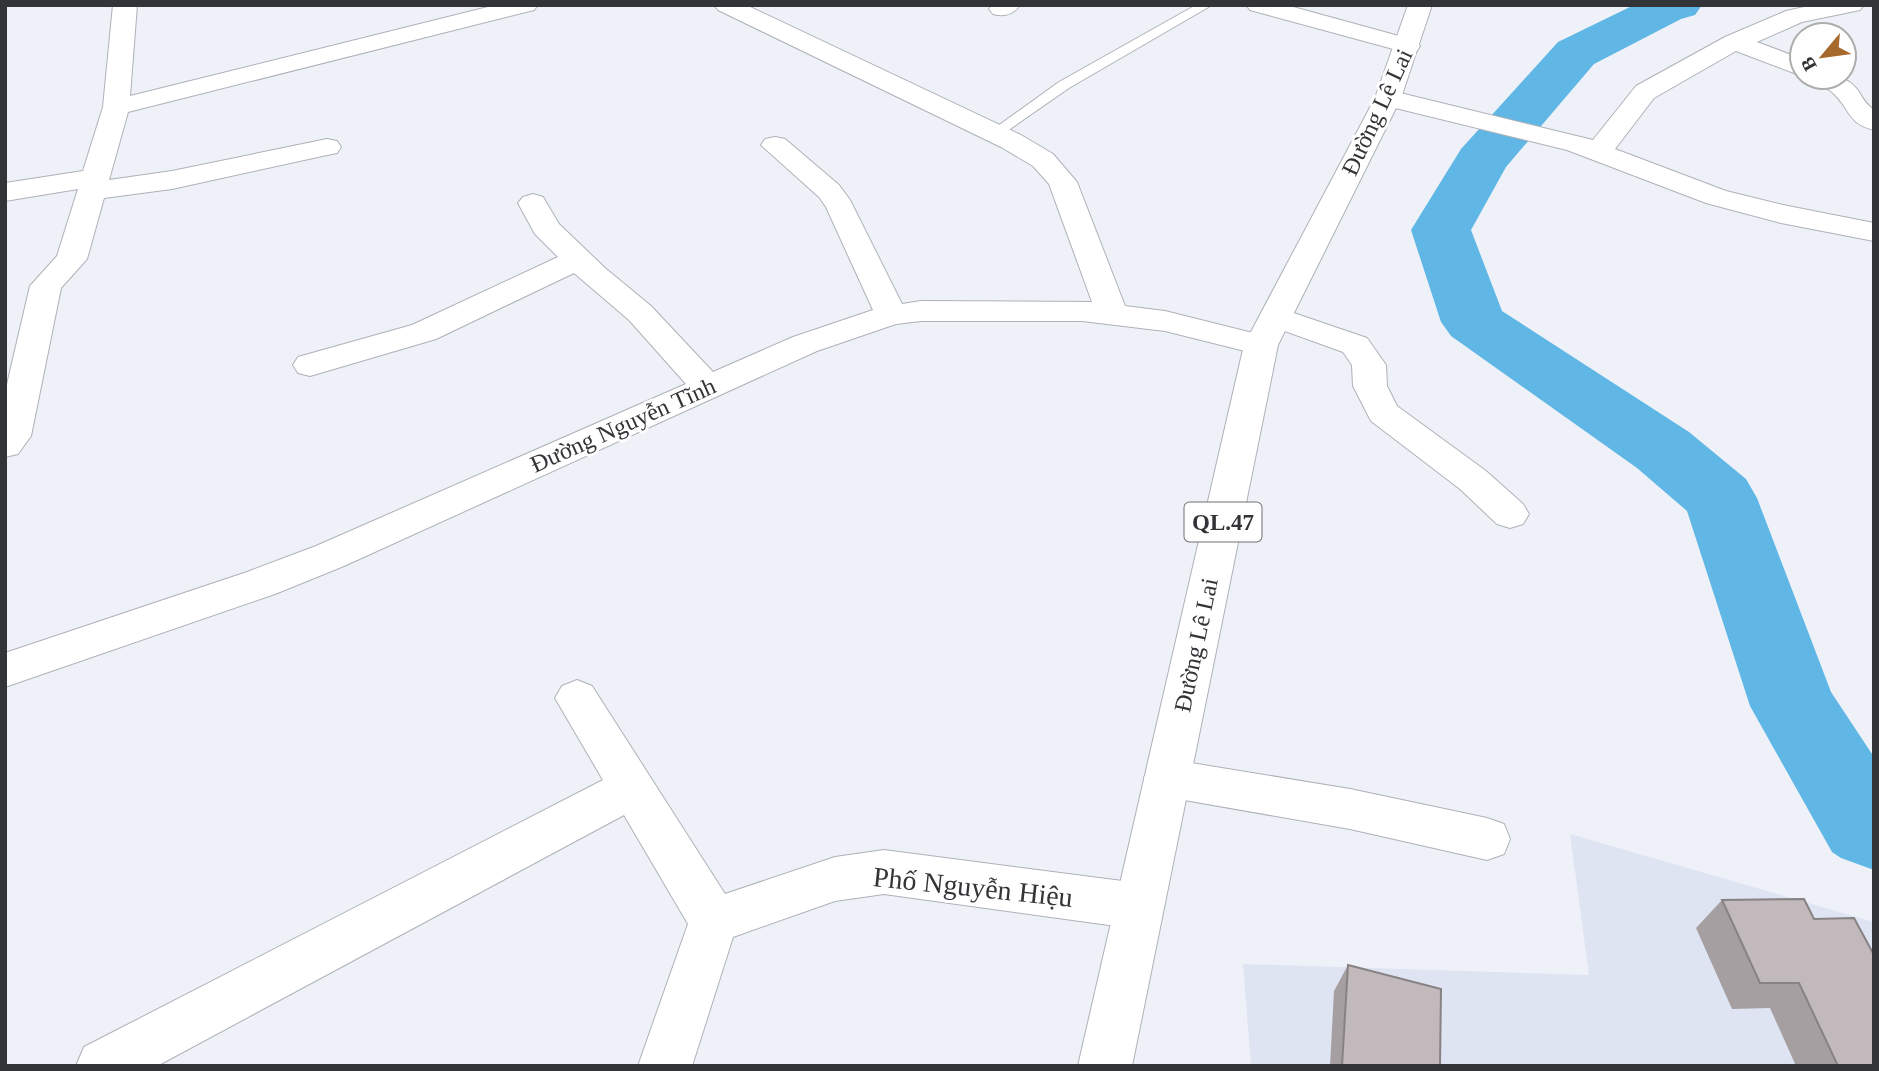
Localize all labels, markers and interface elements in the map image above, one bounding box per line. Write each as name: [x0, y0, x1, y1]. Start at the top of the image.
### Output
north arrow: [1788, 21, 1858, 91]
street label: Đường Lê Lai: [1336, 44, 1418, 179]
text: B: [1796, 53, 1821, 75]
street label: Đường Nguyễn Tĩnh: [526, 372, 720, 478]
road number: QL.47: [1184, 502, 1262, 542]
street label: Đường Lê Lai: [1169, 575, 1223, 714]
street label: Phố Nguyễn Hiệu: [872, 861, 1074, 913]

